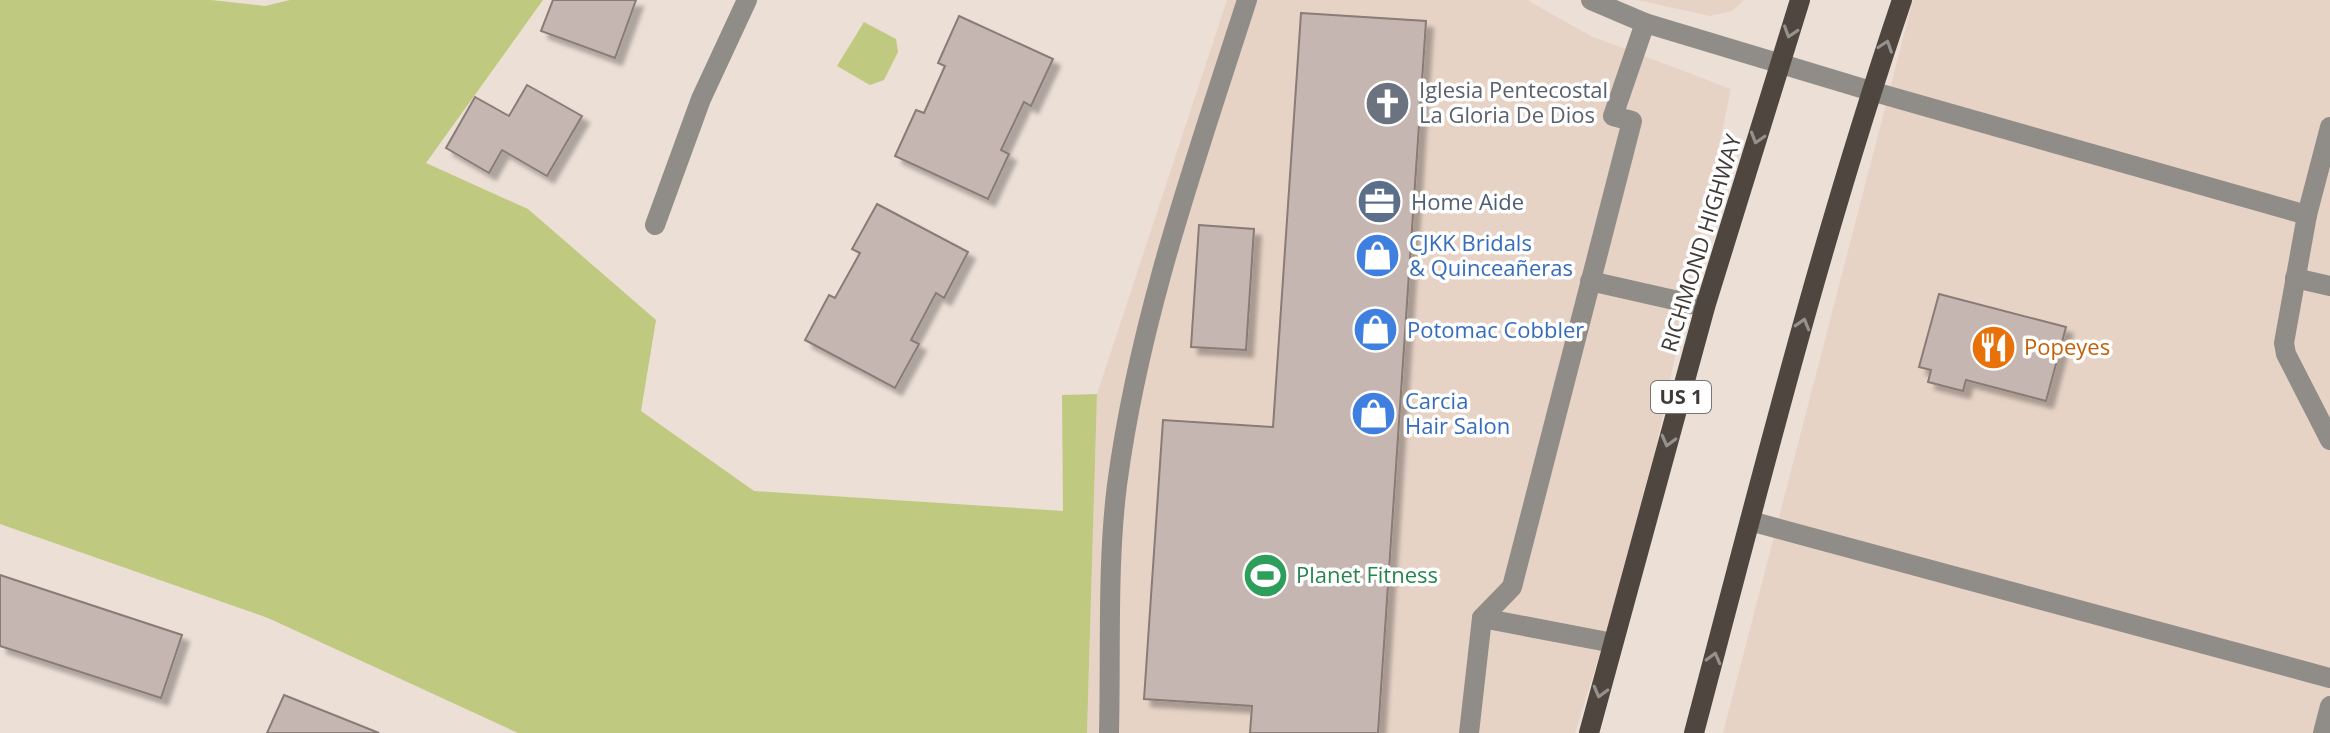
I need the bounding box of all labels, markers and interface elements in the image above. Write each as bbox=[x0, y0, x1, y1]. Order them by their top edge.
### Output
one-way arrow bbox=[1783, 24, 1799, 38]
one-way arrow bbox=[1877, 39, 1893, 53]
place label: Iglesia Pentecostal La Gloria De Dios bbox=[1419, 74, 1608, 129]
church icon: Iglesia Pentecostal La Gloria De Dios bbox=[1364, 79, 1412, 127]
street label: RICHMOND HIGHWAY bbox=[1653, 130, 1748, 355]
one-way arrow bbox=[1750, 131, 1766, 145]
office icon: Home Aide bbox=[1356, 178, 1404, 226]
place label: Home Aide bbox=[1411, 186, 1524, 216]
place label: CJKK Bridals & Quinceañeras bbox=[1409, 227, 1573, 282]
shop icon: CJKK Bridals & Quinceañeras bbox=[1354, 232, 1402, 280]
shop icon: Potomac Cobbler bbox=[1352, 306, 1400, 354]
place label: Potomac Cobbler bbox=[1407, 314, 1584, 344]
one-way arrow bbox=[1794, 318, 1810, 332]
restaurant icon: Popeyes bbox=[1969, 323, 2017, 371]
place label: Popeyes bbox=[2024, 331, 2110, 361]
road number: US 1 bbox=[1651, 381, 1711, 413]
place label: Carcia Hair Salon bbox=[1405, 385, 1510, 440]
shop icon: Carcia Hair Salon bbox=[1350, 390, 1398, 438]
one-way arrow bbox=[1661, 434, 1678, 448]
sports icon: Planet Fitness bbox=[1241, 551, 1289, 599]
place label: Planet Fitness bbox=[1296, 559, 1438, 589]
one-way arrow bbox=[1704, 651, 1721, 665]
one-way arrow bbox=[1592, 685, 1609, 699]

